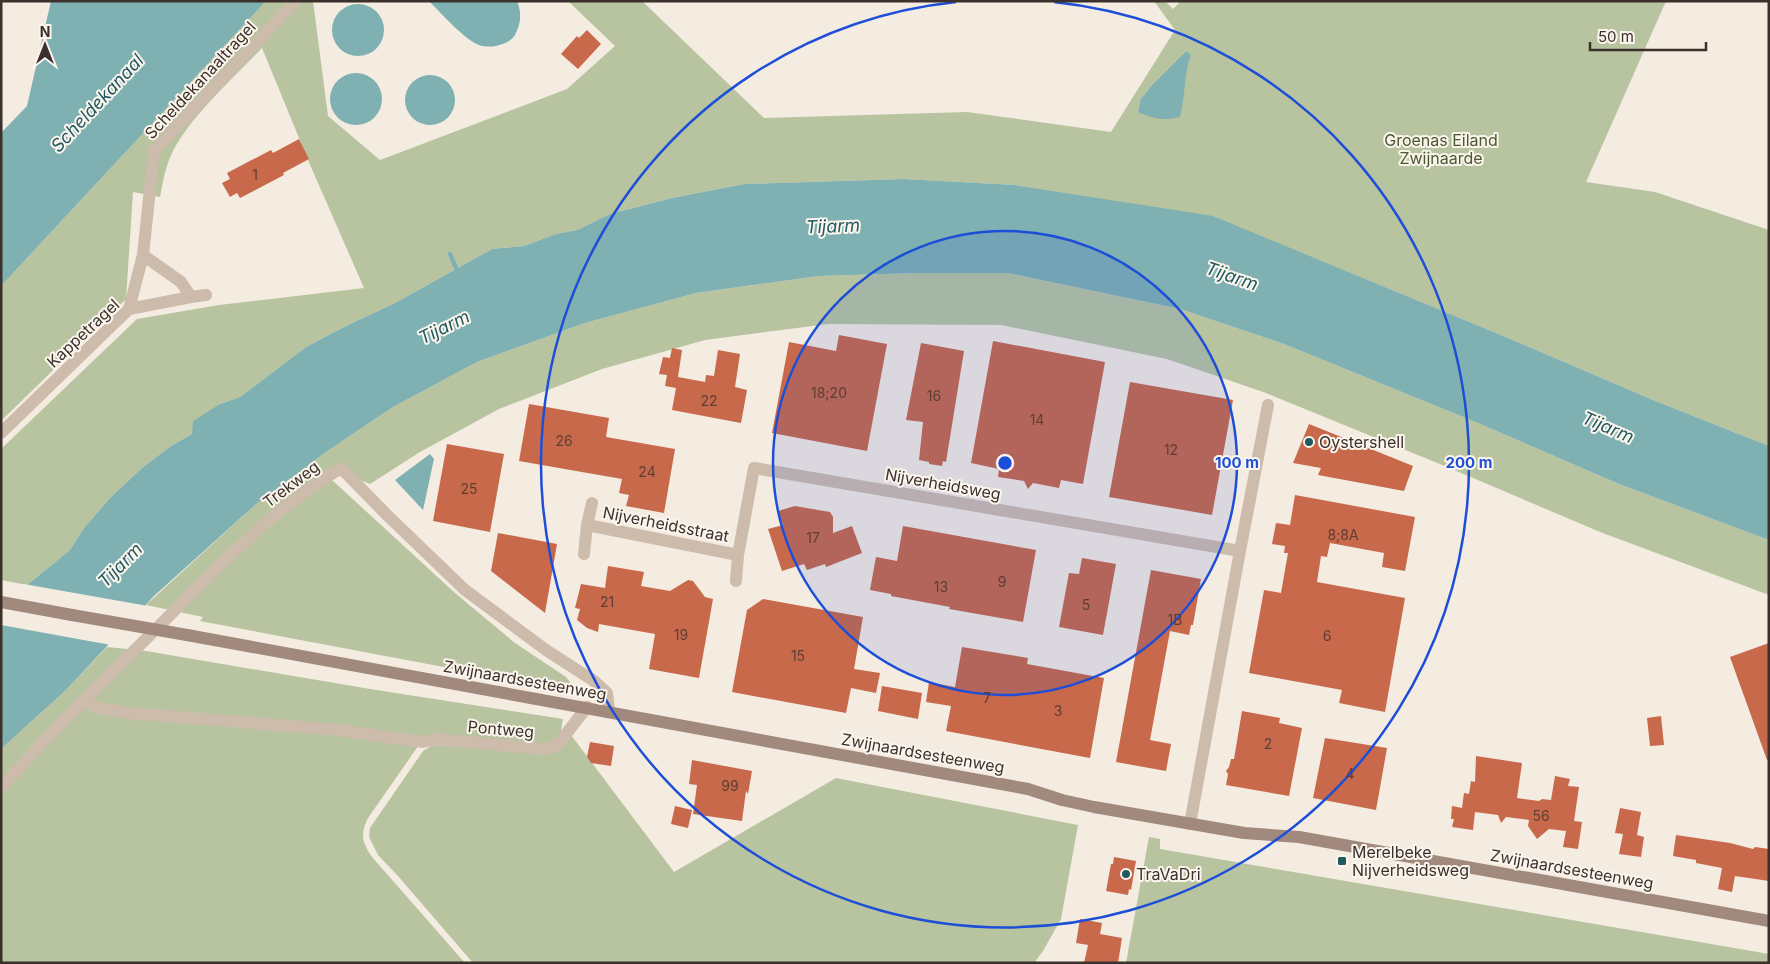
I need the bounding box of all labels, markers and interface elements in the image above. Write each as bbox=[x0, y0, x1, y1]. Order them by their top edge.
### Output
street label: Scheldekanaaltragel bbox=[140, 17, 260, 143]
north arrow bbox=[20, 20, 70, 70]
scale bar bbox=[1590, 20, 1706, 52]
text: N bbox=[40, 23, 50, 40]
text: 50 m bbox=[1598, 27, 1634, 46]
water label: Scheldekanaal bbox=[46, 49, 148, 156]
park label: Groenas Eiland Zwijnaarde bbox=[1384, 130, 1498, 168]
house number: 1 bbox=[252, 166, 258, 183]
water label: Tijarm bbox=[806, 215, 861, 237]
water label: Tijarm bbox=[1203, 257, 1261, 295]
street label: Kappetragel bbox=[43, 294, 123, 372]
water label: Tijarm bbox=[415, 306, 473, 348]
house number: 18;20 bbox=[811, 384, 847, 401]
house number: 16 bbox=[927, 387, 941, 404]
house number: 22 bbox=[700, 392, 718, 409]
water label: Tijarm bbox=[1579, 407, 1637, 447]
house number: 14 bbox=[1030, 411, 1044, 428]
house number: 26 bbox=[555, 432, 573, 449]
place label: Oystershell bbox=[1319, 432, 1404, 452]
marker: Oystershell bbox=[1303, 436, 1315, 448]
house number: 12 bbox=[1164, 441, 1178, 458]
text: 100 m bbox=[1215, 453, 1259, 472]
text: 200 m bbox=[1446, 453, 1492, 472]
centre of rings bbox=[996, 454, 1014, 472]
street label: Trekweg bbox=[259, 456, 323, 512]
house number: 24 bbox=[638, 463, 656, 480]
street label: Nijverheidsweg bbox=[884, 464, 1002, 504]
house number: 25 bbox=[460, 480, 478, 497]
street label: Nijverheidsstraat bbox=[601, 502, 731, 546]
house number: 8;8A bbox=[1327, 526, 1359, 543]
house number: 17 bbox=[806, 529, 820, 546]
water label: Tijarm bbox=[93, 538, 147, 592]
house number: 9 bbox=[998, 573, 1006, 590]
house number: 13 bbox=[934, 578, 948, 595]
house number: 21 bbox=[600, 593, 614, 610]
house number: 5 bbox=[1082, 596, 1090, 613]
house number: 1B bbox=[1168, 611, 1182, 628]
house number: 19 bbox=[674, 626, 688, 643]
house number: 6 bbox=[1323, 627, 1331, 644]
house number: 15 bbox=[791, 647, 805, 664]
street label: Zwijnaardsesteenweg bbox=[442, 656, 608, 704]
house number: 7 bbox=[983, 689, 991, 706]
house number: 3 bbox=[1054, 702, 1062, 719]
street label: Pontweg bbox=[467, 716, 535, 742]
street label: Zwijnaardsesteenweg bbox=[840, 729, 1006, 777]
house number: 2 bbox=[1264, 735, 1272, 752]
house number: 4 bbox=[1345, 765, 1355, 782]
house number: 99 bbox=[721, 777, 739, 794]
house number: 56 bbox=[1532, 807, 1550, 824]
place label: Merelbeke Nijverheidsweg bbox=[1352, 842, 1469, 880]
street label: Zwijnaardsesteenweg bbox=[1489, 845, 1655, 893]
marker: Merelbeke Nijverheidsweg bbox=[1336, 855, 1348, 867]
place label: TraVaDri bbox=[1136, 864, 1201, 884]
marker: TraVaDri bbox=[1120, 868, 1132, 880]

